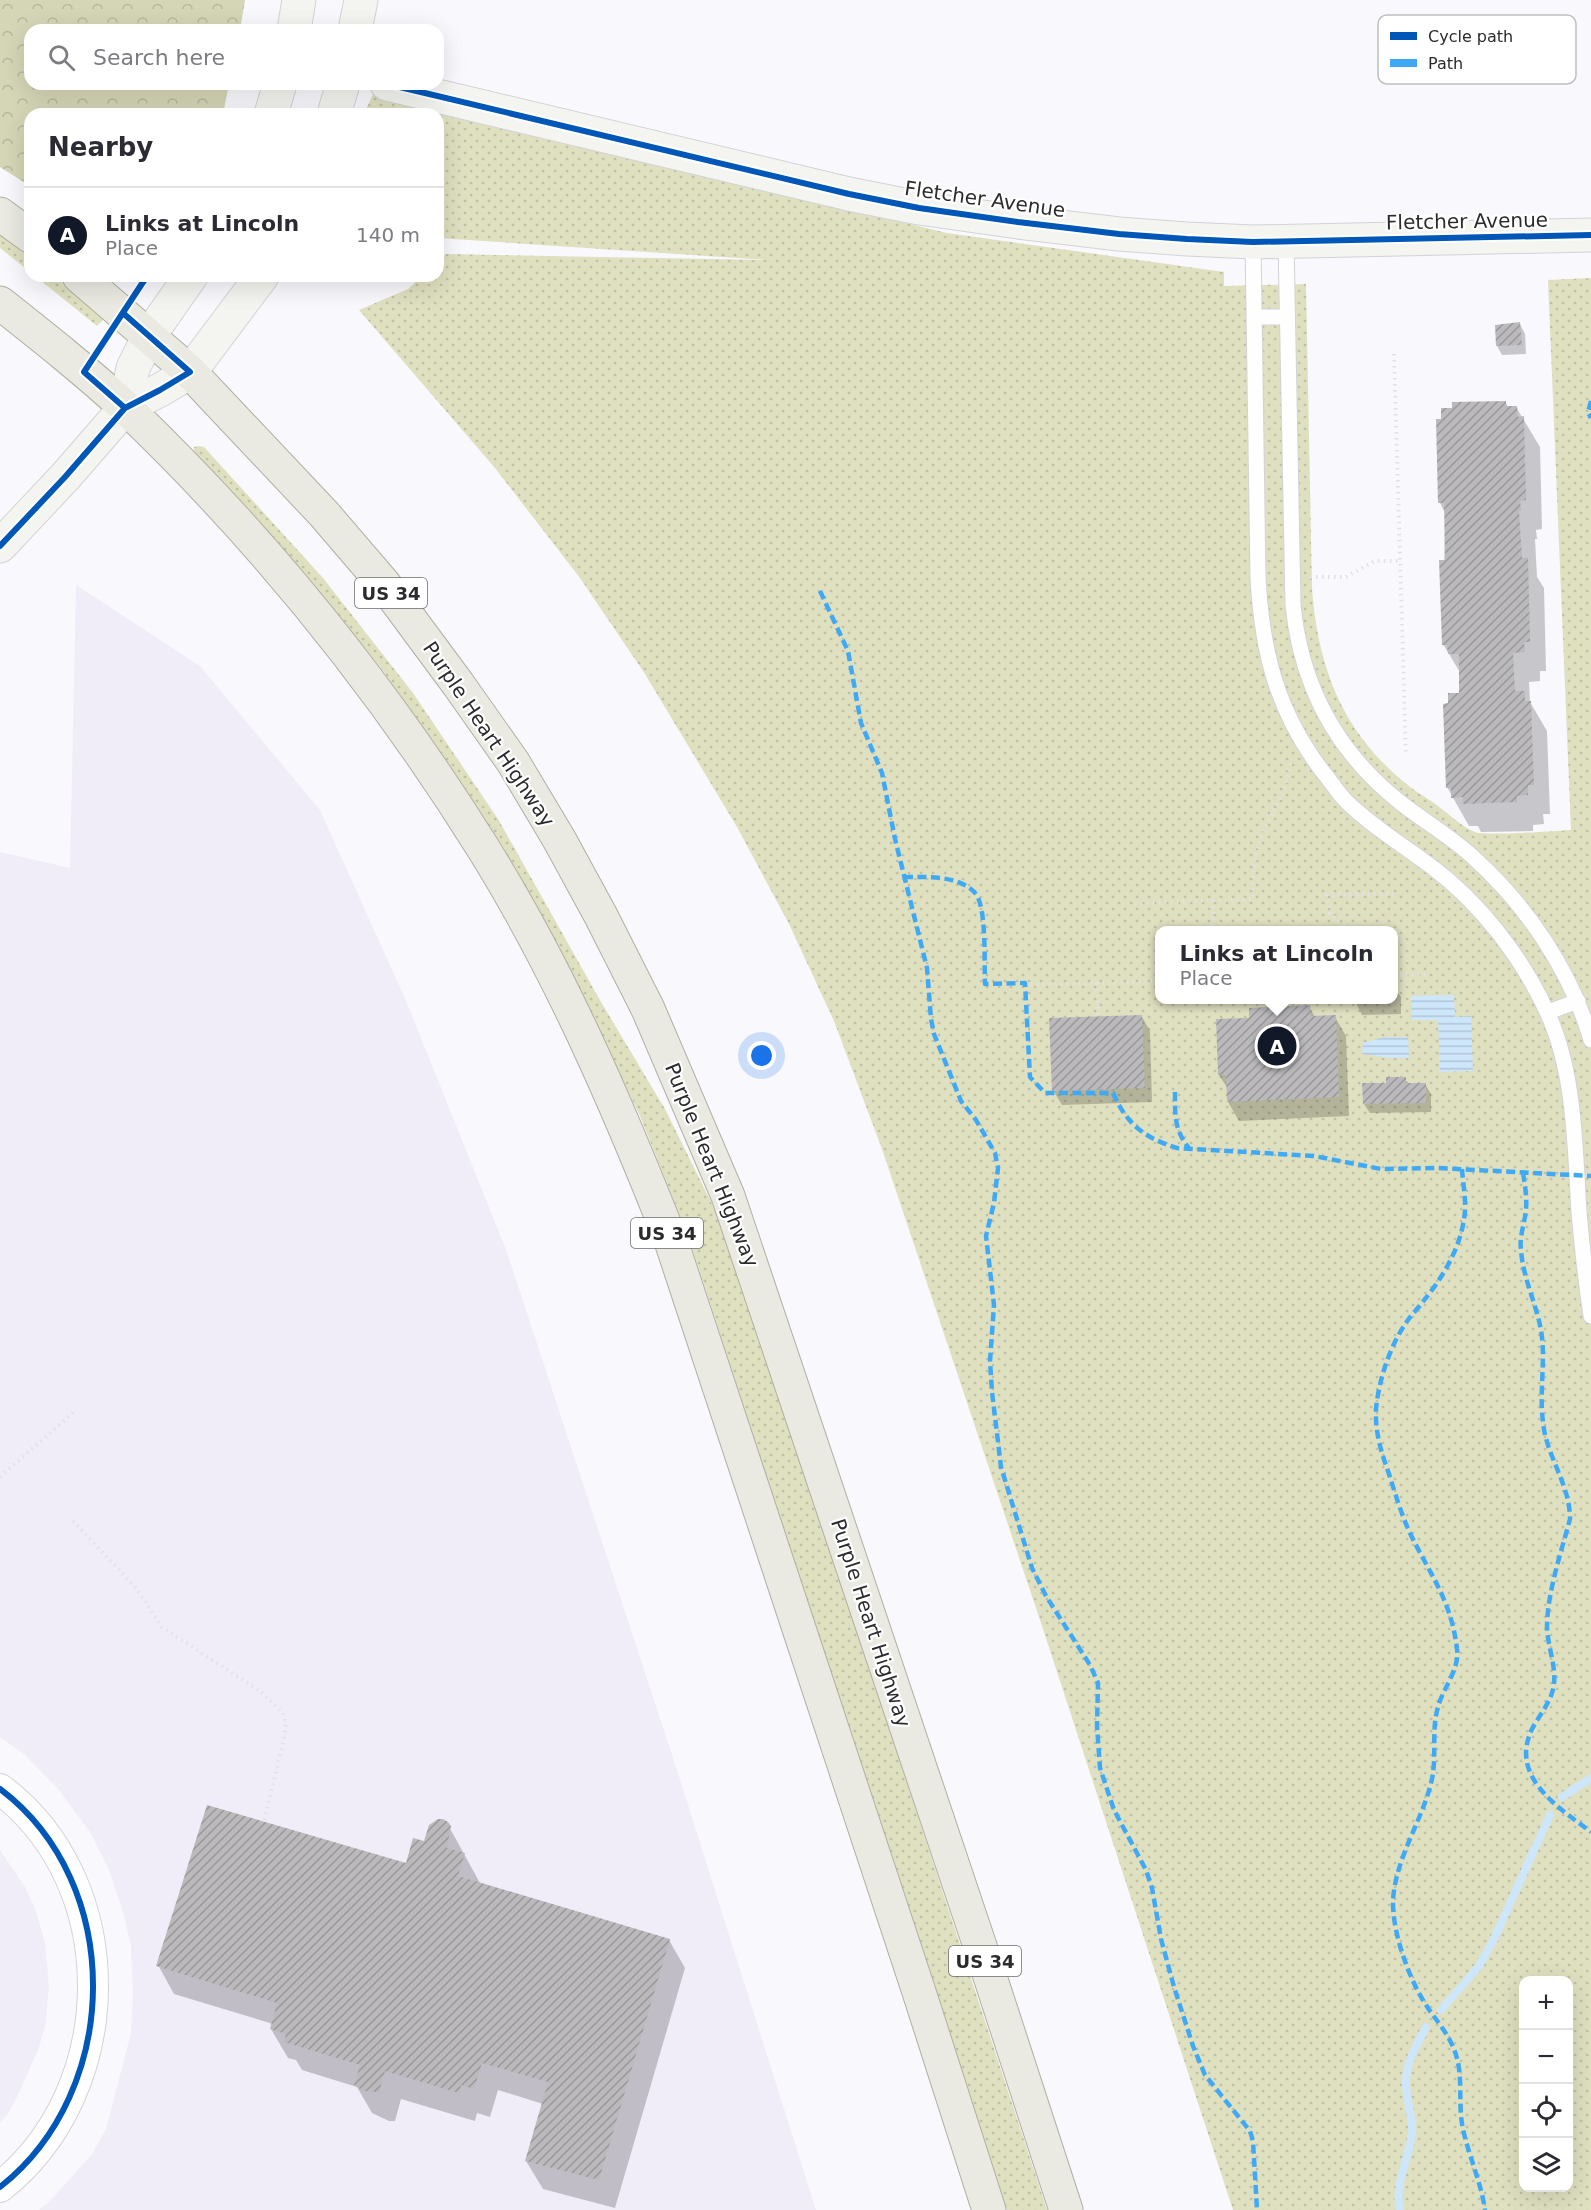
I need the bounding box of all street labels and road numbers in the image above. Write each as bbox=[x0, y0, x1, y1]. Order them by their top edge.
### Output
street label: Fletcher Avenue bbox=[903, 176, 1067, 222]
street label: Fletcher Avenue bbox=[1386, 208, 1548, 234]
road number: US 34 bbox=[355, 578, 427, 608]
street label: Purple Heart Highway bbox=[418, 637, 560, 831]
street label: Purple Heart Highway bbox=[660, 1059, 764, 1271]
road number: US 34 bbox=[631, 1218, 703, 1248]
street label: Purple Heart Highway bbox=[826, 1516, 916, 1731]
road number: US 34 bbox=[949, 1946, 1021, 1976]

